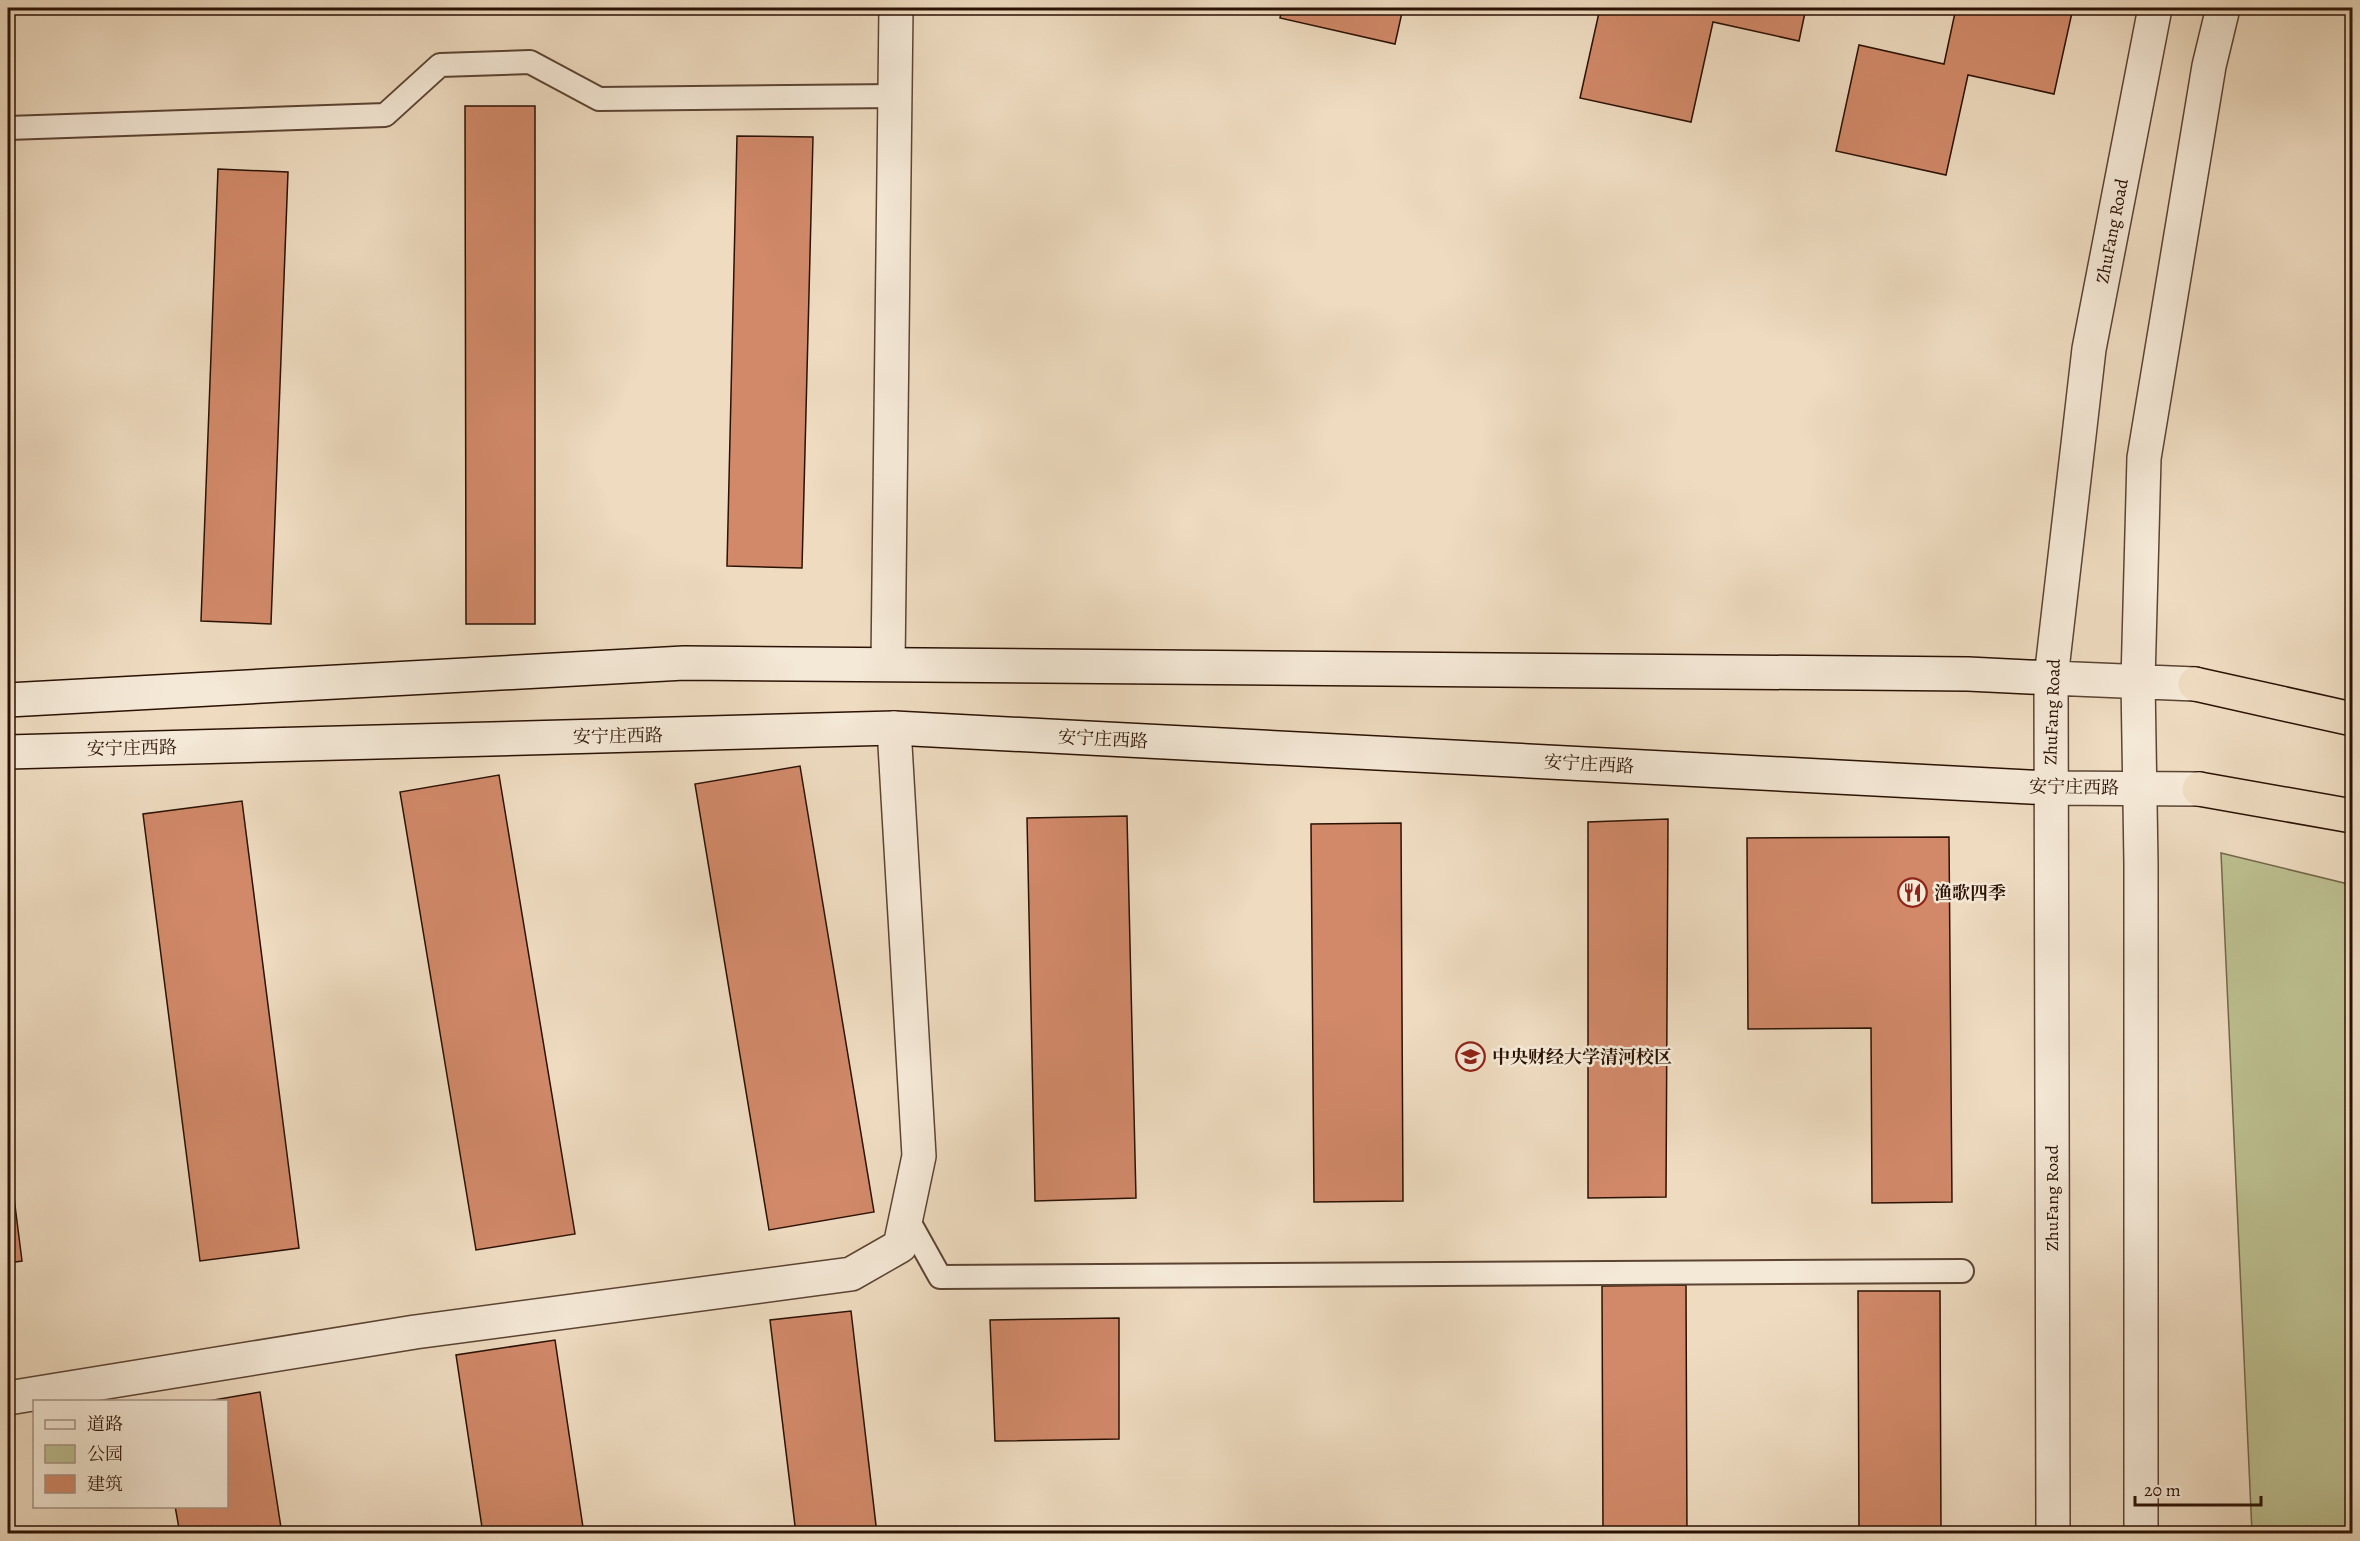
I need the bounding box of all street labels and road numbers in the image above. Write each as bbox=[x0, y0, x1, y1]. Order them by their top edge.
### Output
street label: ZhuFang Road bbox=[2090, 176, 2134, 285]
street label: ZhuFang Road bbox=[2038, 658, 2066, 766]
street label: 安宁庄西路 bbox=[573, 723, 663, 749]
street label: 安宁庄西路 bbox=[1057, 725, 1149, 753]
street label: 安宁庄西路 bbox=[87, 735, 177, 761]
street label: 安宁庄西路 bbox=[1543, 750, 1635, 778]
street label: 安宁庄西路 bbox=[2029, 774, 2119, 800]
street label: ZhuFang Road bbox=[2040, 1145, 2064, 1251]

